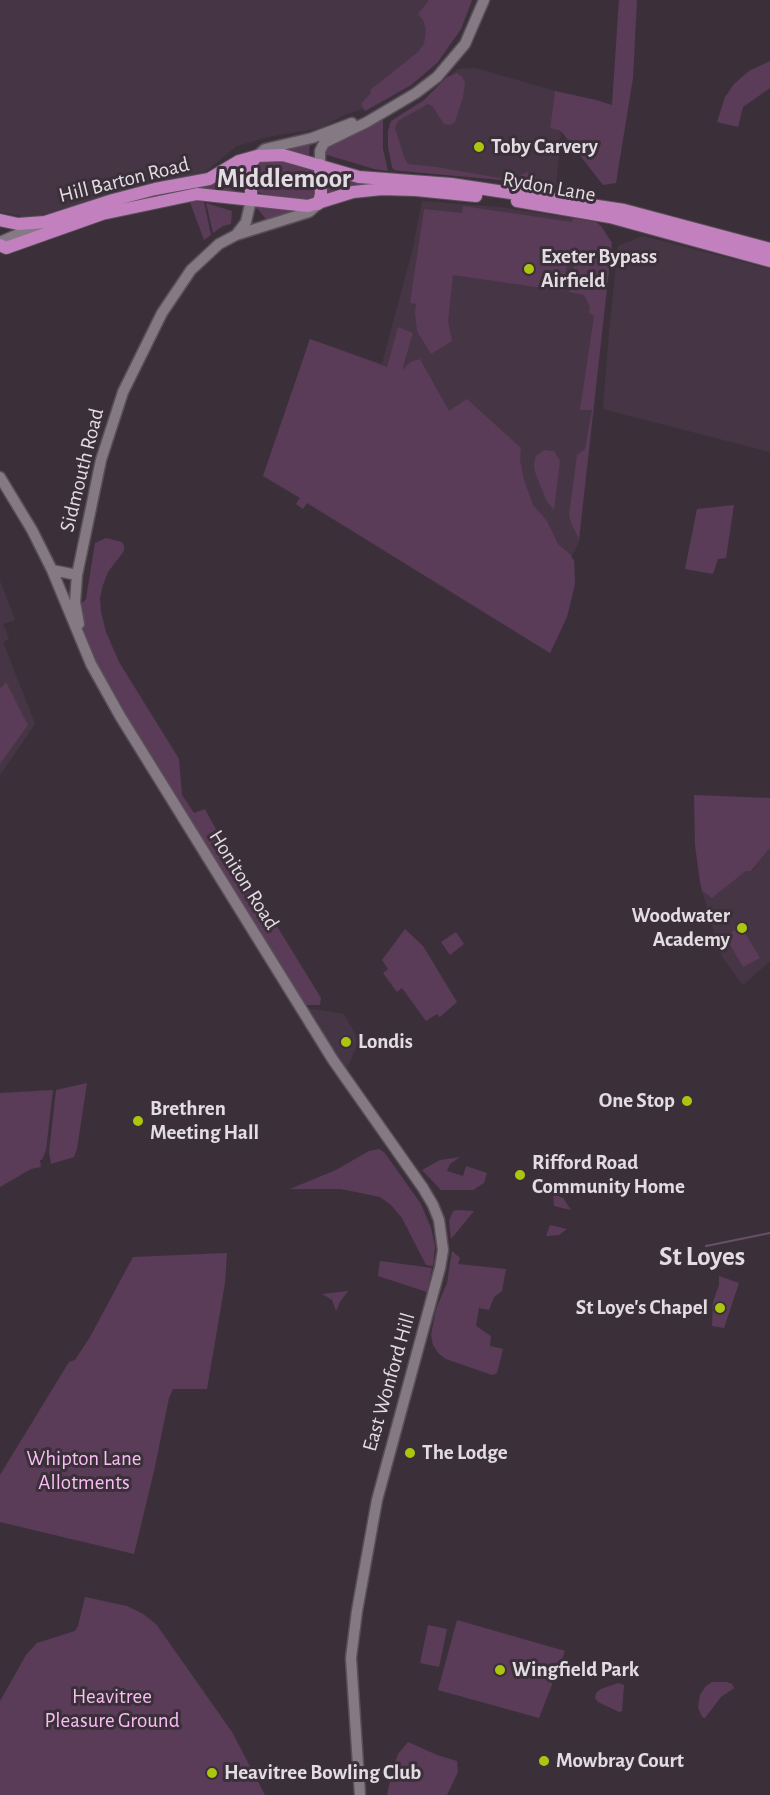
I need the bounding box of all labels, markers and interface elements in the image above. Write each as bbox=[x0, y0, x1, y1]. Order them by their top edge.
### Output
place label: Toby Carvery bbox=[491, 134, 598, 160]
marker: Toby Carvery bbox=[472, 140, 486, 154]
street label: Hill Barton Road bbox=[56, 152, 192, 208]
district label: Middlemoor bbox=[217, 163, 351, 195]
street label: Rydon Lane bbox=[501, 166, 597, 208]
place label: Exeter Bypass Airfield bbox=[541, 244, 657, 294]
marker: Exeter Bypass Airfield bbox=[522, 262, 536, 276]
street label: Sidmouth Road bbox=[54, 406, 110, 534]
street label: Honiton Road bbox=[203, 826, 285, 934]
place label: Woodwater Academy bbox=[632, 903, 730, 953]
marker: Woodwater Academy bbox=[735, 921, 749, 935]
place label: Londis bbox=[358, 1029, 413, 1055]
marker: Londis bbox=[339, 1035, 353, 1049]
place label: One Stop bbox=[599, 1088, 675, 1114]
marker: One Stop bbox=[680, 1094, 694, 1108]
place label: Brethren Meeting Hall bbox=[150, 1096, 259, 1146]
marker: Brethren Meeting Hall bbox=[131, 1114, 145, 1128]
place label: Rifford Road Community Home bbox=[532, 1150, 685, 1200]
marker: Rifford Road Community Home bbox=[513, 1168, 527, 1182]
district label: St Loyes bbox=[659, 1241, 745, 1273]
place label: St Loye's Chapel bbox=[576, 1295, 708, 1321]
marker: St Loye's Chapel bbox=[713, 1301, 727, 1315]
street label: East Wonford Hill bbox=[357, 1310, 421, 1454]
place label: The Lodge bbox=[422, 1440, 508, 1466]
park label: Whipton Lane Allotments bbox=[27, 1446, 141, 1496]
marker: The Lodge bbox=[403, 1446, 417, 1460]
place label: Wingfield Park bbox=[512, 1657, 639, 1683]
marker: Wingfield Park bbox=[493, 1663, 507, 1677]
park label: Heavitree Pleasure Ground bbox=[44, 1684, 180, 1734]
place label: Mowbray Court bbox=[556, 1748, 684, 1774]
marker: Mowbray Court bbox=[537, 1754, 551, 1768]
place label: Heavitree Bowling Club bbox=[224, 1760, 421, 1786]
marker: Heavitree Bowling Club bbox=[205, 1766, 219, 1780]

